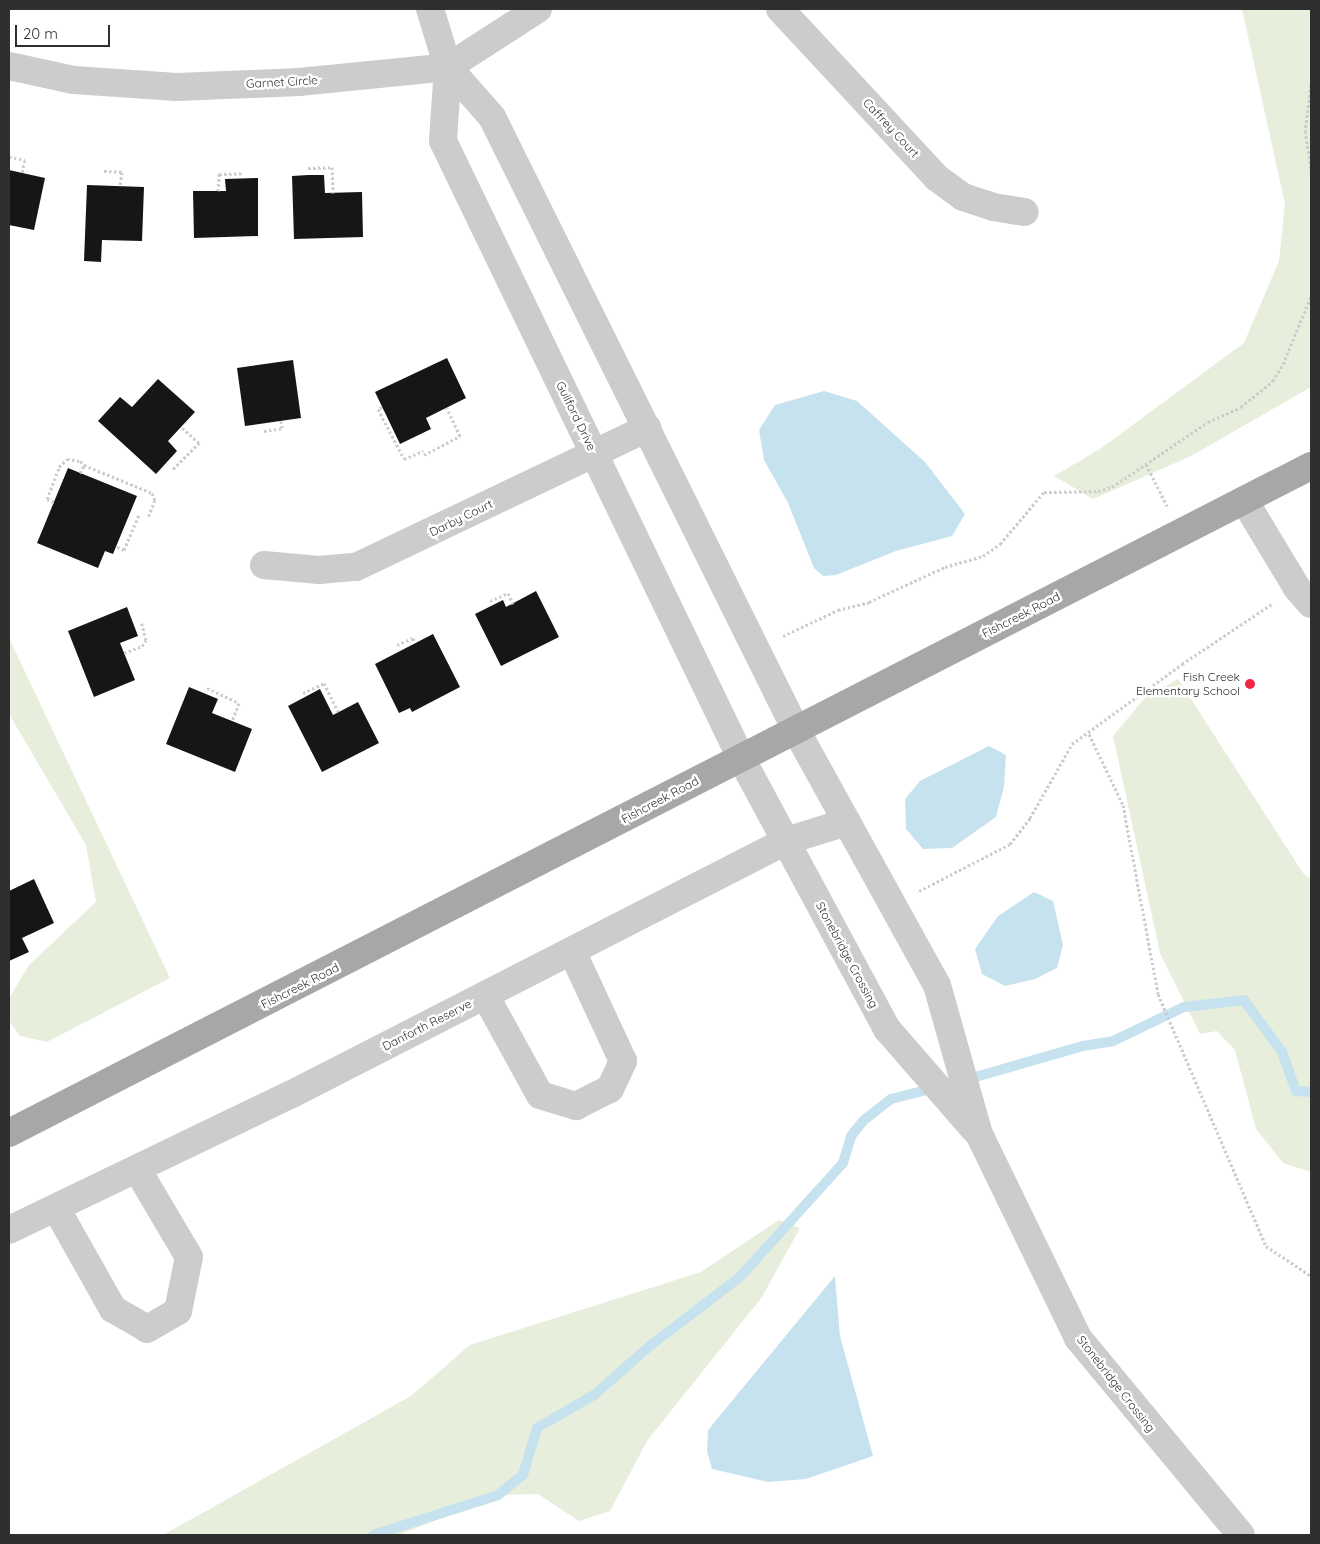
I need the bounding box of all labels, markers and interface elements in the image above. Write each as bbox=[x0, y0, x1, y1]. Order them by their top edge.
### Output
scale bar bbox=[18, 15, 112, 47]
text: 20 m bbox=[23, 24, 58, 43]
street label: Garnet Circle bbox=[246, 73, 318, 91]
street label: Caffrey Court bbox=[860, 95, 922, 161]
street label: Guilford Drive bbox=[553, 379, 599, 453]
street label: Darby Court bbox=[427, 497, 495, 539]
street label: Fishcreek Road bbox=[980, 589, 1062, 641]
place label: Fish Creek Elementary School bbox=[1136, 670, 1240, 698]
marker: Fish Creek Elementary School bbox=[1244, 678, 1256, 690]
street label: Fishcreek Road bbox=[619, 774, 701, 826]
street label: Stonebridge Crossing bbox=[813, 899, 881, 1011]
street label: Fishcreek Road bbox=[259, 960, 341, 1012]
street label: Danforth Reserve bbox=[380, 996, 474, 1054]
street label: Stonebridge Crossing bbox=[1074, 1333, 1158, 1435]

